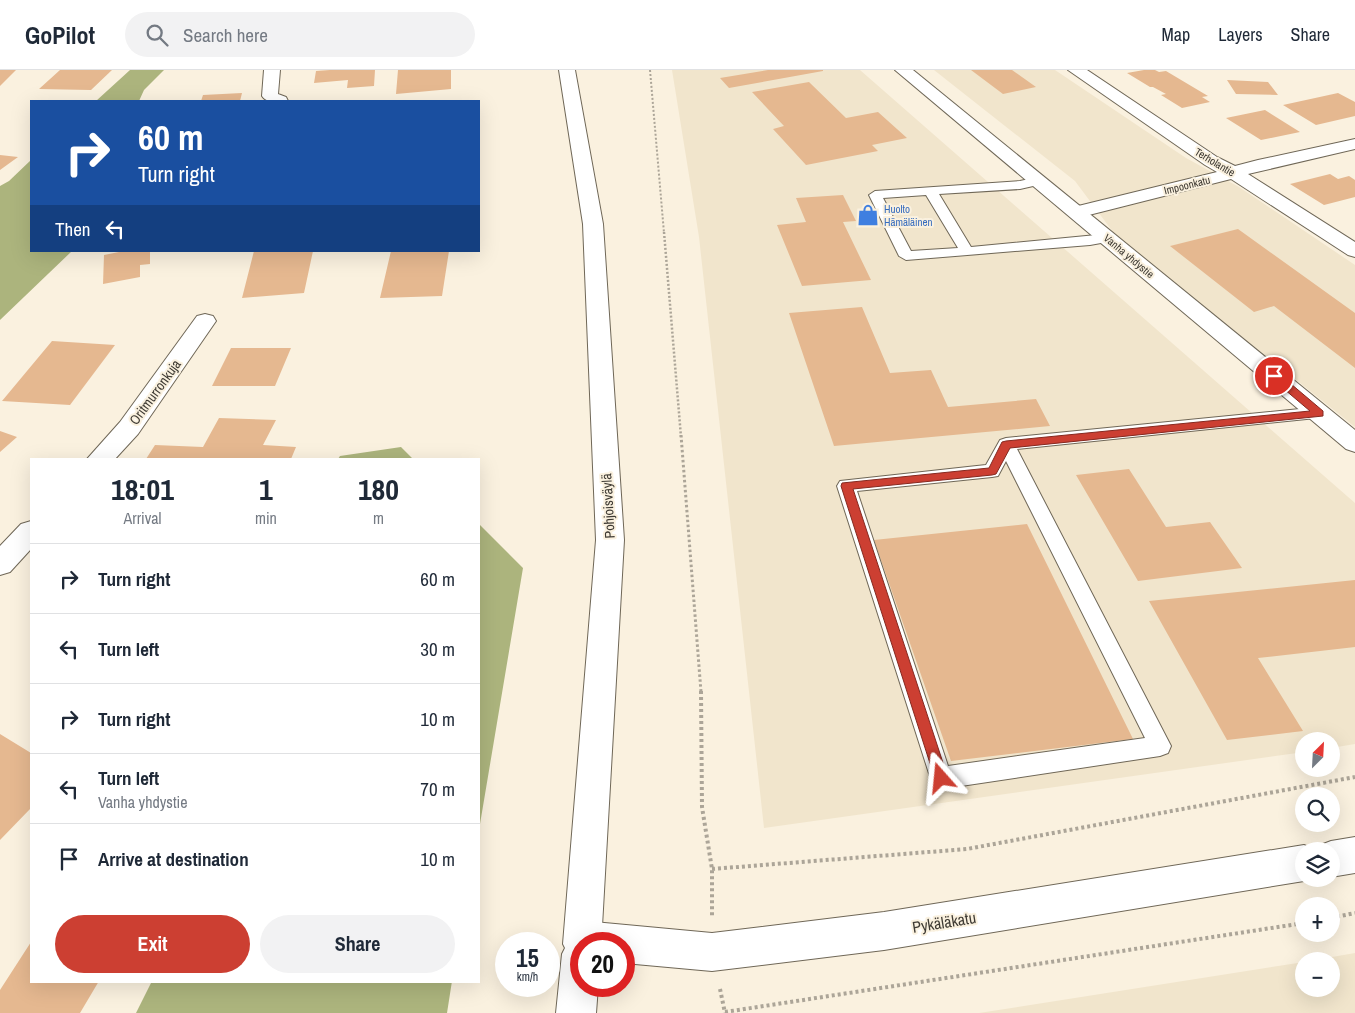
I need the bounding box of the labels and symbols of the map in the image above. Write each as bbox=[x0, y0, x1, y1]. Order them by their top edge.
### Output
street label: Terholantie bbox=[1192, 145, 1238, 179]
street label: Impoonkatu bbox=[1162, 173, 1212, 197]
shop icon: Huolto Hämäläinen bbox=[855, 202, 881, 228]
place label: Huolto Hämäläinen bbox=[884, 202, 933, 229]
street label: Vanha yhdystie bbox=[1101, 231, 1157, 281]
street label: Oritmurronkuja bbox=[125, 355, 185, 428]
pin bbox=[1253, 355, 1295, 397]
street label: Pohjoisväylä bbox=[597, 472, 619, 539]
north arrow bbox=[1295, 732, 1340, 778]
position arrow bbox=[914, 751, 966, 803]
street label: Pykäläkatu bbox=[911, 906, 977, 938]
speed limit sign: 20 bbox=[570, 932, 635, 997]

